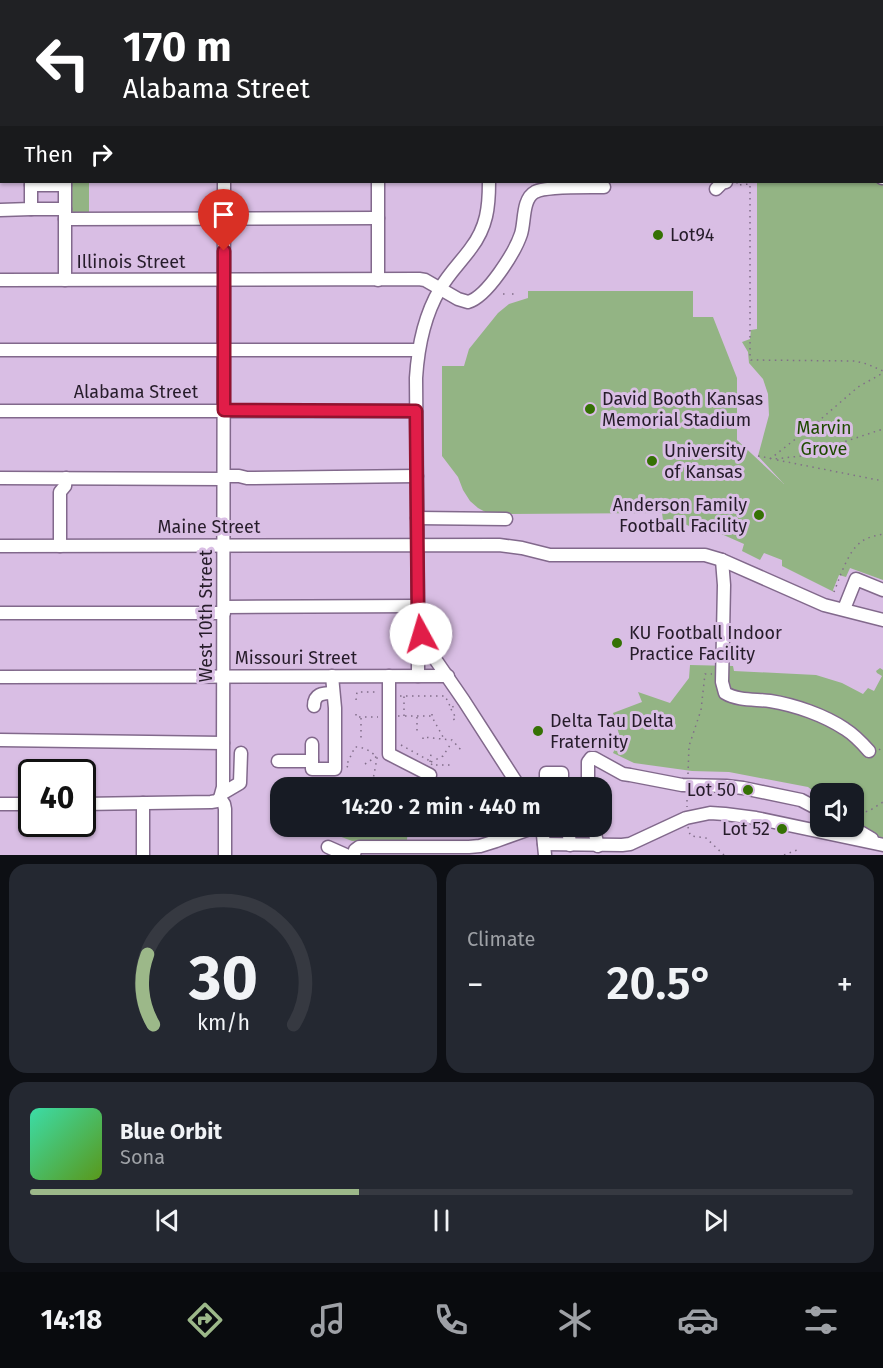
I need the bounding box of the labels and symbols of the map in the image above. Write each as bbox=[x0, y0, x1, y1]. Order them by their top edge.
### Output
pin bbox=[198, 189, 249, 251]
place label: Lot94 bbox=[670, 224, 715, 246]
marker: Lot94 bbox=[651, 228, 665, 242]
street label: Illinois Street bbox=[76, 251, 186, 273]
street label: Alabama Street bbox=[74, 381, 199, 403]
place label: David Booth Kansas Memorial Stadium bbox=[602, 388, 763, 431]
marker: David Booth Kansas Memorial Stadium bbox=[583, 402, 597, 416]
park label: Marvin Grove bbox=[796, 417, 852, 460]
place label: University of Kansas bbox=[664, 440, 746, 483]
marker: University of Kansas bbox=[645, 454, 659, 468]
place label: Anderson Family Football Facility bbox=[613, 494, 747, 537]
marker: Anderson Family Football Facility bbox=[752, 508, 766, 522]
street label: Maine Street bbox=[158, 516, 261, 538]
street label: West 10th Street bbox=[195, 549, 217, 682]
position arrow bbox=[389, 602, 453, 666]
place label: KU Football Indoor Practice Facility bbox=[629, 622, 782, 665]
marker: KU Football Indoor Practice Facility bbox=[610, 636, 624, 650]
street label: Missouri Street bbox=[235, 647, 358, 669]
place label: Delta Tau Delta Fraternity bbox=[550, 710, 674, 753]
marker: Delta Tau Delta Fraternity bbox=[531, 724, 545, 738]
speed limit sign: 40 bbox=[18, 759, 96, 837]
place label: Lot 50 bbox=[687, 779, 736, 801]
marker: Lot 50 bbox=[741, 783, 755, 797]
place label: Lot 52 bbox=[722, 818, 770, 840]
marker: Lot 52 bbox=[775, 822, 789, 836]

